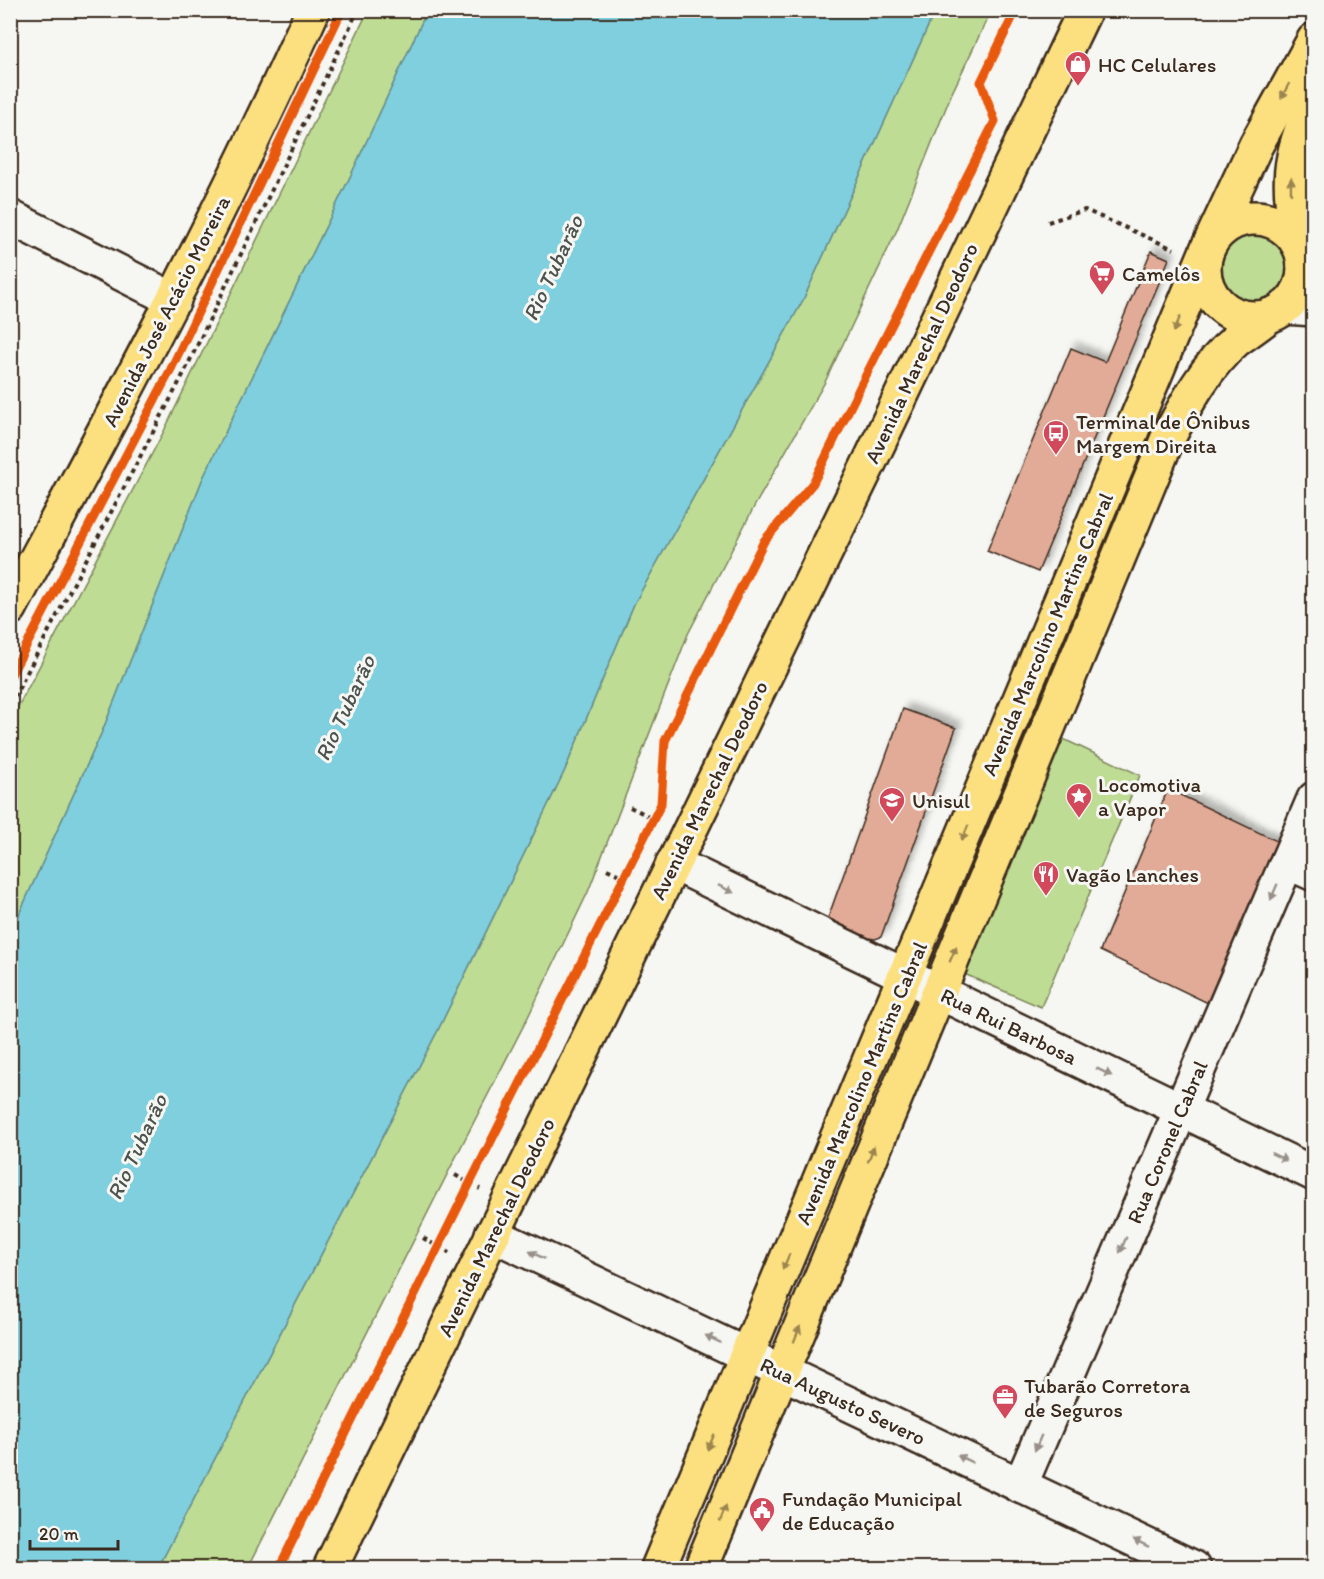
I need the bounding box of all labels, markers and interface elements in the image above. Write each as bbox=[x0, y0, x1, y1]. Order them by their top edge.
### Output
shop icon: HC Celulares bbox=[1063, 49, 1093, 87]
place label: HC Celulares bbox=[1098, 52, 1216, 77]
one-way arrow bbox=[1280, 83, 1290, 100]
one-way arrow bbox=[1286, 177, 1295, 196]
street label: Avenida José Acácio Moreira bbox=[97, 191, 235, 430]
water label: Rio Tubarão bbox=[517, 210, 590, 325]
street label: Avenida Marechal Deodoro bbox=[859, 239, 983, 467]
supermarket icon: Camelôs bbox=[1087, 258, 1117, 296]
place label: Camelôs bbox=[1122, 261, 1200, 286]
one-way arrow bbox=[1172, 315, 1182, 333]
place label: Terminal de Ônibus Margem Direita bbox=[1076, 409, 1250, 458]
bus stop icon: Terminal de Ônibus Margem Direita bbox=[1041, 418, 1071, 456]
street label: Avenida Marcolino Martins Cabral bbox=[976, 489, 1118, 779]
water label: Rio Tubarão bbox=[309, 650, 382, 765]
street label: Avenida Marechal Deodoro bbox=[645, 677, 773, 903]
place label: Locomotiva a Vapor bbox=[1098, 772, 1201, 821]
place icon: Locomotiva a Vapor bbox=[1064, 781, 1094, 819]
school or university icon: Unisul bbox=[877, 785, 907, 823]
place label: Unisul bbox=[912, 788, 970, 813]
one-way arrow bbox=[960, 824, 969, 842]
restaurant icon: Vagão Lanches bbox=[1031, 859, 1061, 897]
place label: Vagão Lanches bbox=[1066, 862, 1199, 887]
one-way arrow bbox=[1269, 883, 1279, 901]
one-way arrow bbox=[717, 884, 734, 893]
street label: Avenida Marcolino Martins Cabral bbox=[790, 938, 932, 1228]
one-way arrow bbox=[949, 945, 958, 963]
street label: Rua Rui Barbosa bbox=[937, 982, 1081, 1070]
street label: Rua Coronel Cabral bbox=[1121, 1057, 1213, 1227]
one-way arrow bbox=[1095, 1067, 1112, 1076]
water label: Rio Tubarão bbox=[101, 1089, 174, 1204]
street label: Avenida Marechal Deodoro bbox=[432, 1114, 560, 1340]
one-way arrow bbox=[866, 1144, 876, 1162]
one-way arrow bbox=[1271, 1152, 1288, 1162]
one-way arrow bbox=[1118, 1236, 1128, 1254]
one-way arrow bbox=[529, 1251, 546, 1260]
one-way arrow bbox=[781, 1253, 790, 1271]
one-way arrow bbox=[793, 1325, 802, 1343]
one-way arrow bbox=[705, 1335, 722, 1344]
street label: Rua Augusto Severo bbox=[756, 1352, 930, 1450]
place label: Tubarão Corretora de Seguros bbox=[1024, 1373, 1190, 1422]
office icon: Tubarão Corretora de Seguros bbox=[990, 1382, 1020, 1420]
one-way arrow bbox=[706, 1433, 715, 1451]
one-way arrow bbox=[1034, 1435, 1043, 1452]
one-way arrow bbox=[956, 1455, 974, 1465]
place label: Fundação Municipal de Educação bbox=[782, 1486, 962, 1535]
public building icon: Fundação Municipal de Educação bbox=[747, 1495, 777, 1533]
one-way arrow bbox=[718, 1505, 728, 1523]
scale bar bbox=[30, 1513, 118, 1551]
text: 20 m bbox=[39, 1523, 79, 1545]
one-way arrow bbox=[1132, 1539, 1150, 1549]

